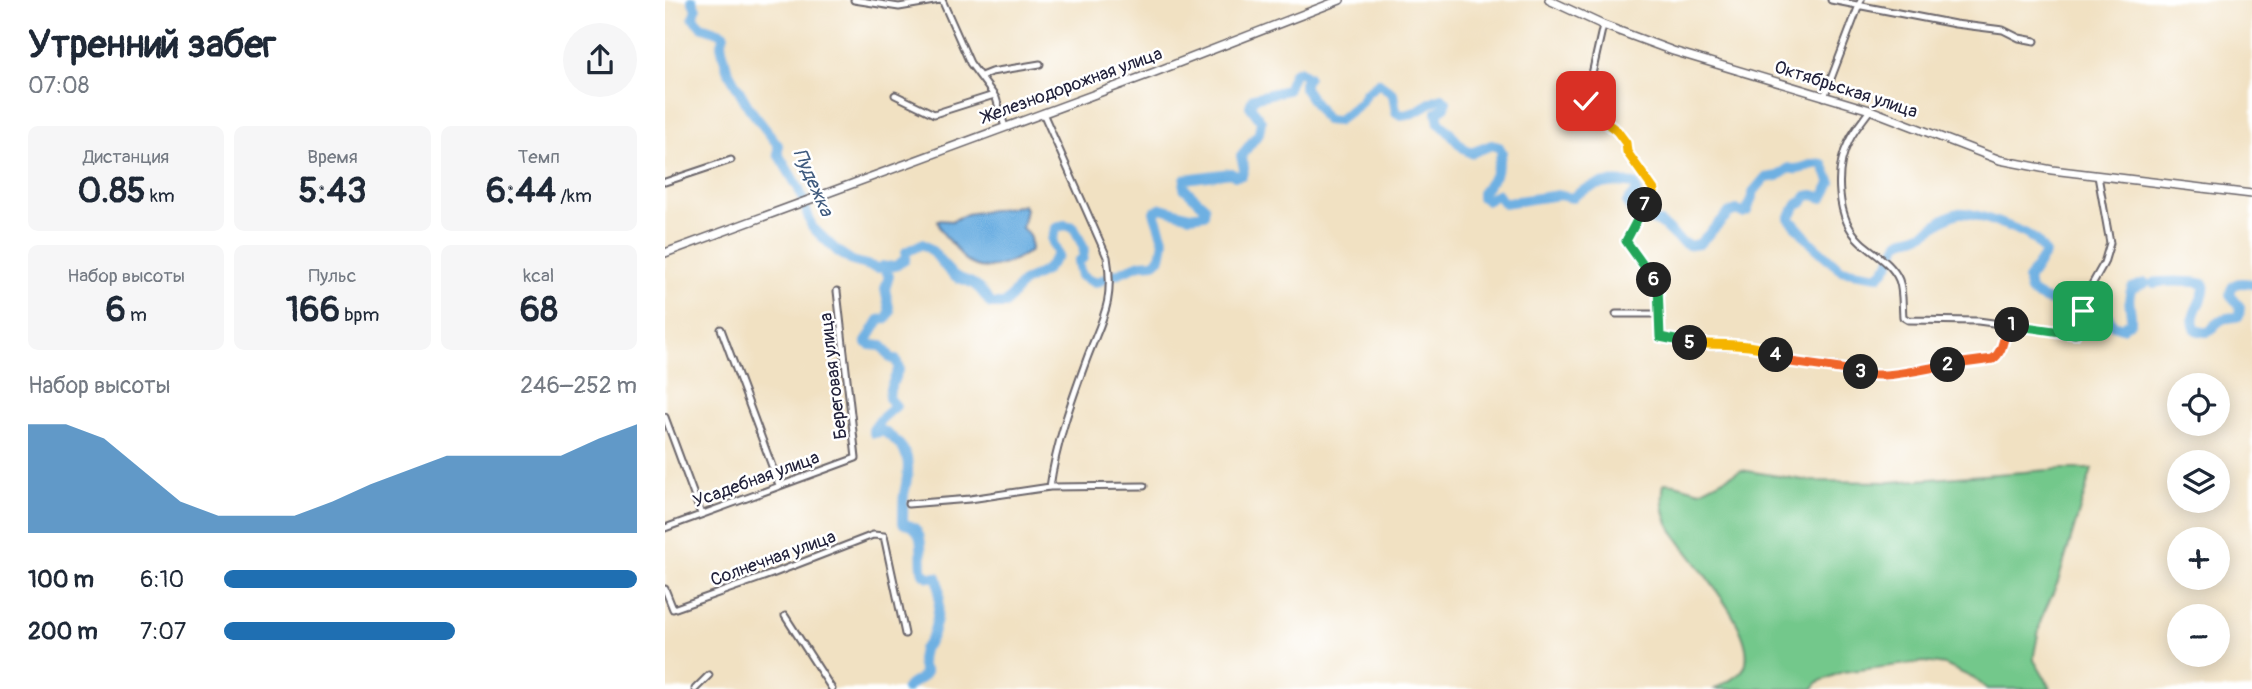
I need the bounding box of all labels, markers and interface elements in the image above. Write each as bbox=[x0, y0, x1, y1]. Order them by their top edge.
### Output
text: Утренний забег bbox=[28, 21, 276, 69]
button: share bbox=[563, 23, 637, 97]
street label: Железнодорожная улица bbox=[976, 42, 1165, 130]
street label: Октябрьская улица bbox=[1771, 55, 1920, 123]
text: 07:08 bbox=[28, 71, 89, 100]
pin bbox=[1556, 71, 1616, 131]
icon: check bbox=[1567, 82, 1605, 120]
text: Дистанция bbox=[83, 145, 169, 169]
text: Время bbox=[307, 145, 358, 169]
text: Темп bbox=[518, 145, 560, 169]
water label: Пудежка bbox=[788, 145, 839, 221]
text: 0.85 bbox=[78, 169, 146, 213]
text: 5:43 bbox=[298, 169, 367, 213]
text: 6:44 bbox=[486, 169, 556, 213]
text: km bbox=[146, 184, 175, 208]
text: /km bbox=[556, 184, 592, 208]
pin: 7 bbox=[1627, 188, 1663, 222]
text: 7 bbox=[1639, 192, 1650, 216]
pin: 6 bbox=[1637, 262, 1671, 298]
text: Набор высоты bbox=[67, 264, 185, 288]
text: Пульс bbox=[309, 264, 356, 288]
text: kcal bbox=[523, 264, 554, 288]
text: 6 bbox=[1648, 267, 1659, 291]
pin bbox=[2053, 281, 2113, 341]
text: 6 bbox=[105, 288, 126, 332]
text: 166 bbox=[286, 288, 340, 332]
text: 68 bbox=[520, 288, 558, 332]
icon: arrive bbox=[2064, 292, 2102, 330]
text: m bbox=[126, 303, 147, 327]
text: bpm bbox=[340, 303, 379, 327]
pin: 1 bbox=[1995, 308, 2029, 342]
street label: Береговая улица bbox=[814, 311, 853, 440]
text: 1 bbox=[2008, 312, 2015, 336]
pin: 5 bbox=[1672, 326, 1707, 360]
text: 5 bbox=[1684, 330, 1695, 354]
pin: 4 bbox=[1759, 338, 1793, 372]
text: 4 bbox=[1770, 342, 1781, 366]
pin: 2 bbox=[1931, 348, 1965, 382]
text: 2 bbox=[1942, 352, 1953, 376]
pin: 3 bbox=[1843, 354, 1879, 390]
text: 3 bbox=[1855, 359, 1866, 383]
text: Набор высоты bbox=[28, 371, 170, 400]
text: 246–252 m bbox=[520, 371, 637, 400]
map controls bbox=[2167, 373, 2230, 667]
button: locate bbox=[2167, 373, 2230, 436]
street label: Усадебная улица bbox=[690, 446, 823, 513]
button: layers bbox=[2167, 450, 2230, 513]
street label: Солнечная улица bbox=[707, 525, 839, 592]
button: + bbox=[2167, 527, 2230, 590]
text: 100 m bbox=[28, 565, 94, 594]
text: 6:10 bbox=[140, 565, 184, 594]
button: − bbox=[2167, 604, 2230, 667]
text: 200 m bbox=[28, 617, 98, 646]
text: 7:07 bbox=[140, 617, 186, 646]

